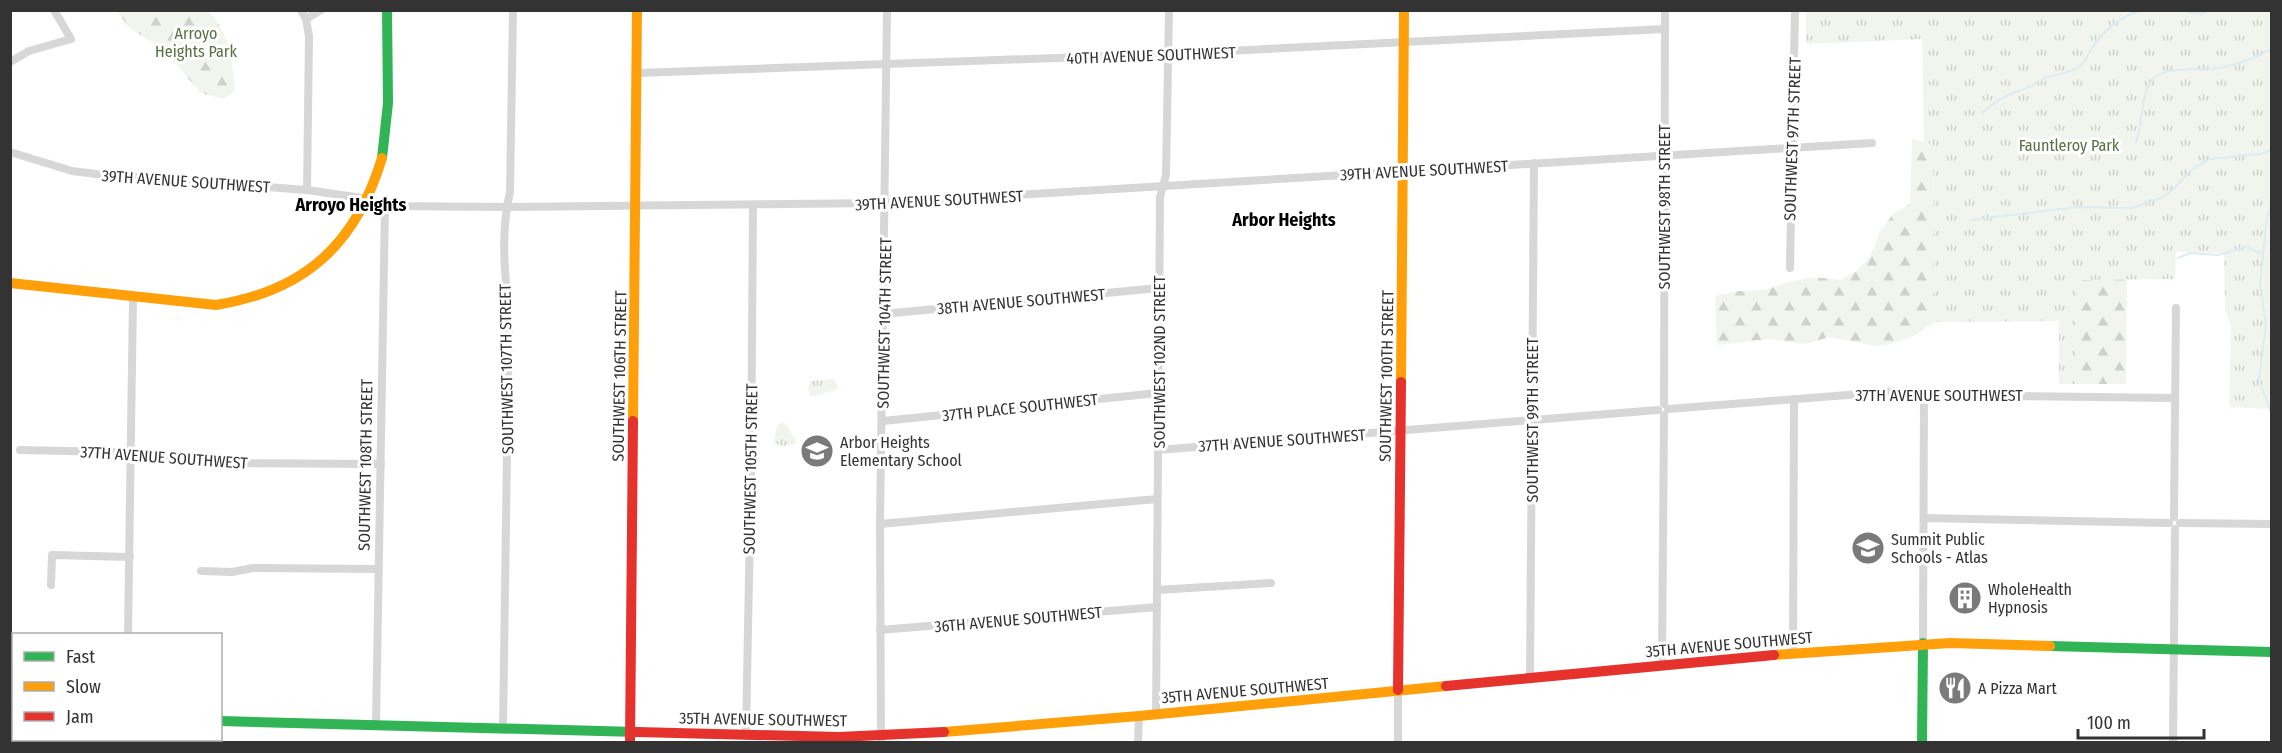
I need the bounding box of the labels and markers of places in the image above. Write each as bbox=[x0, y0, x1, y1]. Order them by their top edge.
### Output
school or university icon: Arbor Heights Elementary School bbox=[799, 433, 835, 469]
place label: Arbor Heights Elementary School bbox=[840, 433, 962, 470]
school or university icon: Summit Public Schools - Atlas bbox=[1850, 530, 1886, 566]
place label: Summit Public Schools - Atlas bbox=[1891, 530, 1988, 567]
building icon: WholeHealth Hypnosis bbox=[1947, 580, 1983, 616]
place label: WholeHealth Hypnosis bbox=[1988, 580, 2072, 617]
restaurant icon: A Pizza Mart bbox=[1937, 670, 1973, 706]
place label: A Pizza Mart bbox=[1978, 679, 2057, 698]

